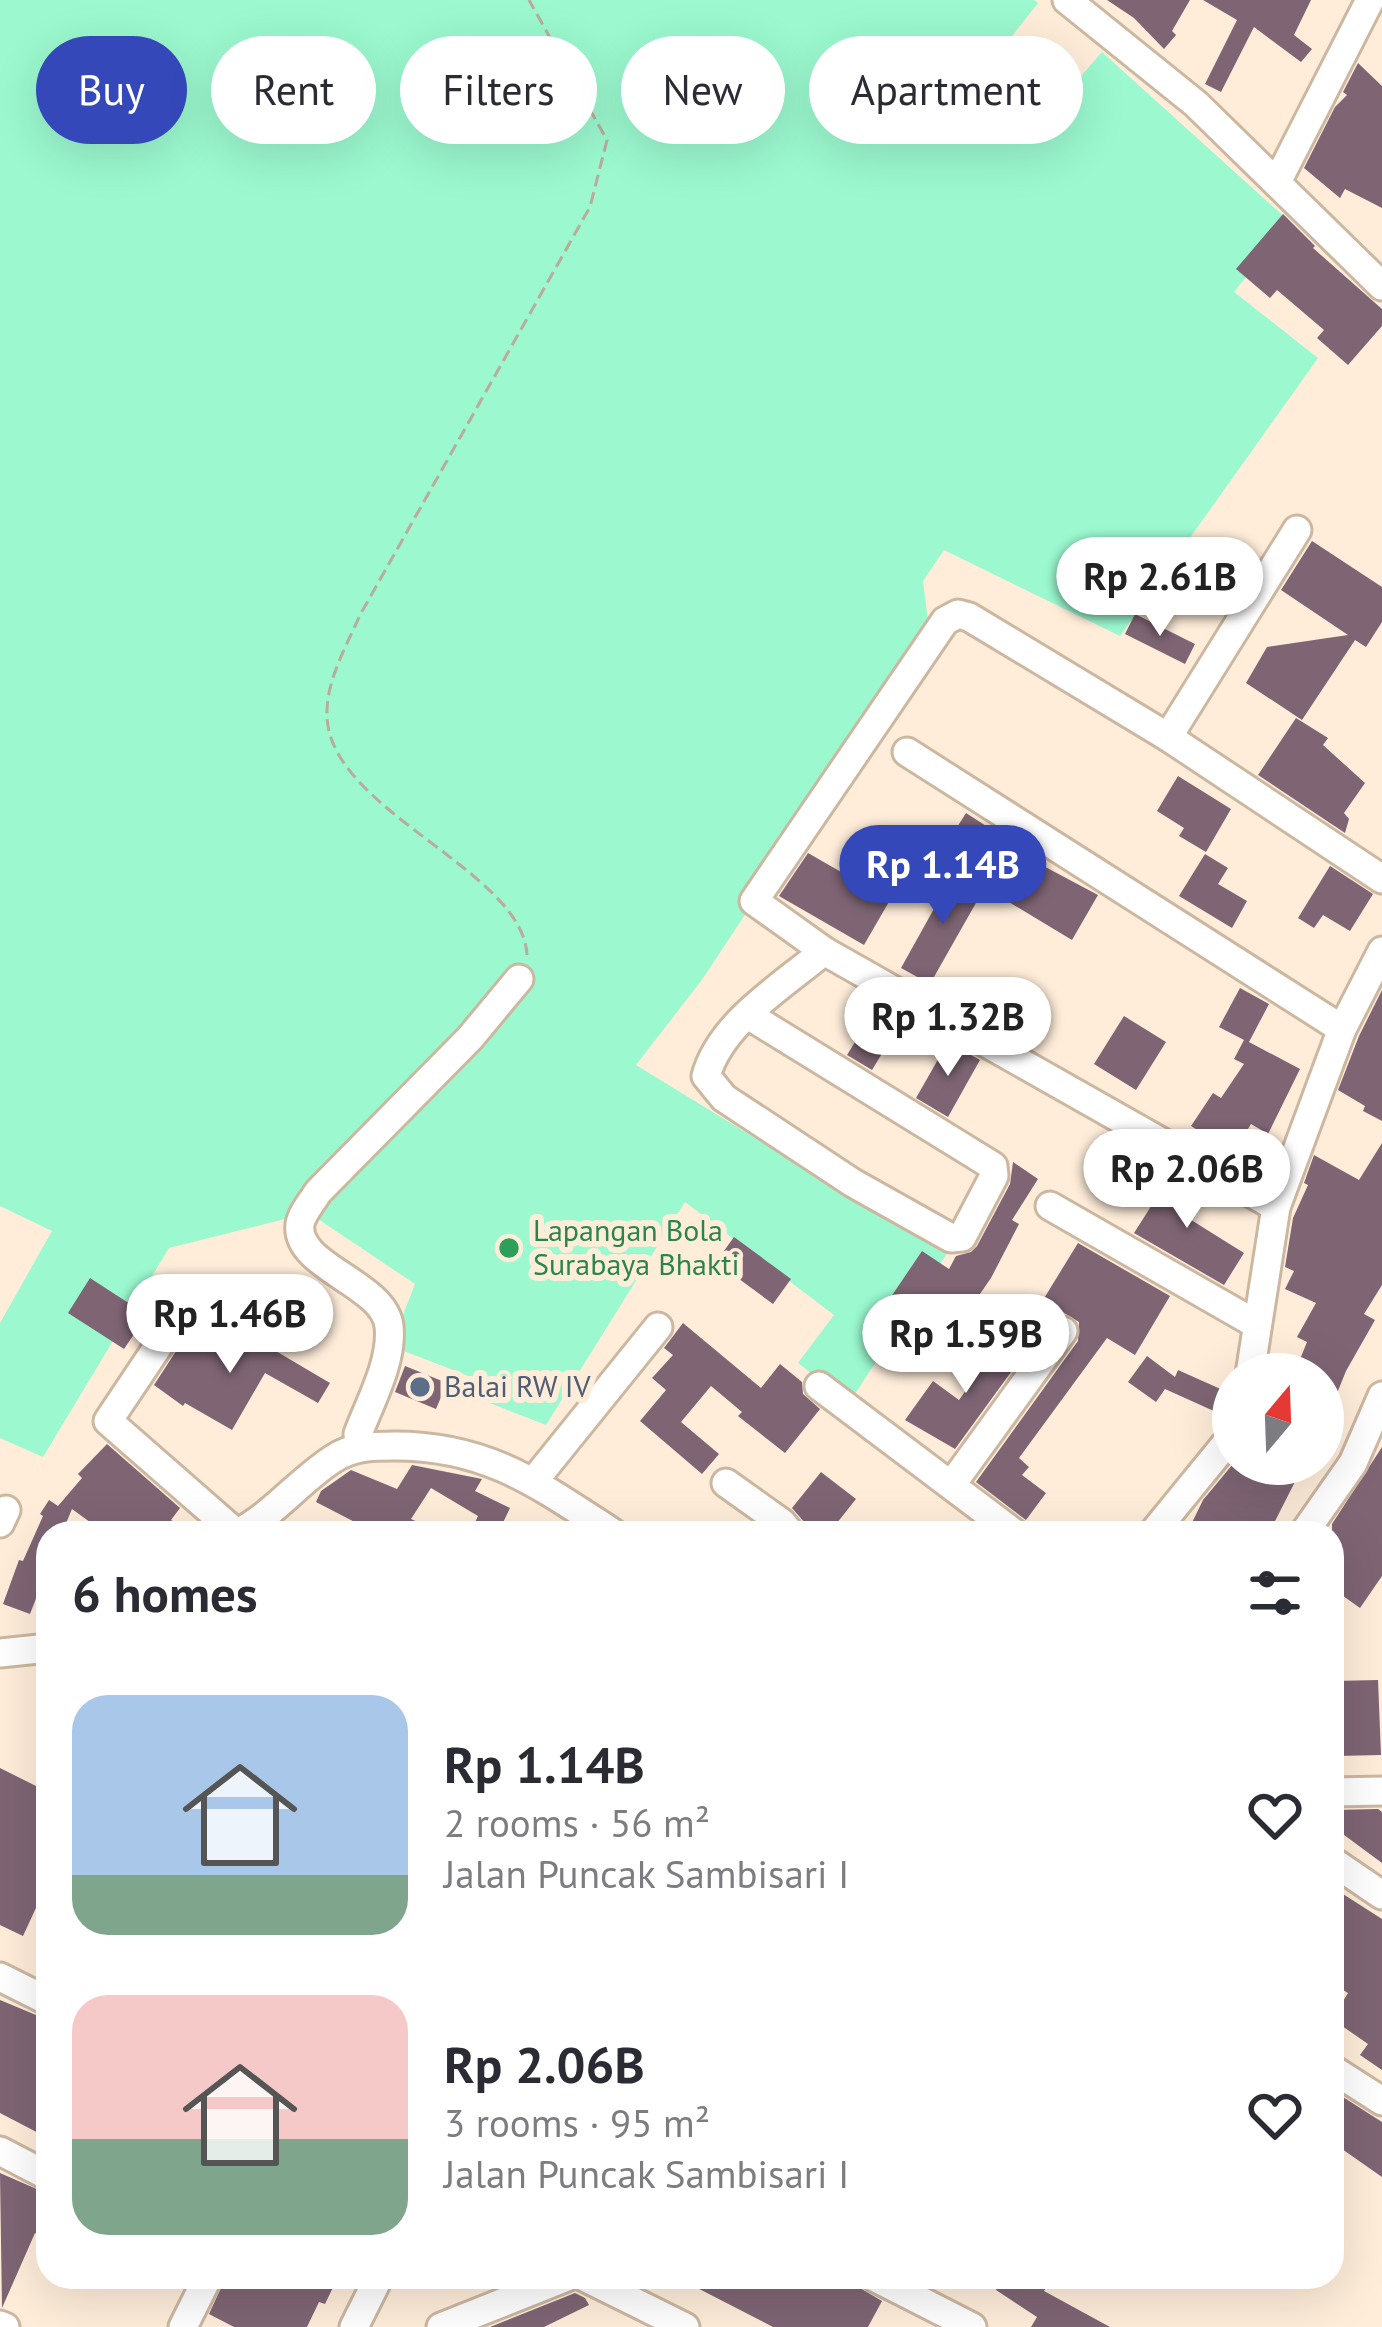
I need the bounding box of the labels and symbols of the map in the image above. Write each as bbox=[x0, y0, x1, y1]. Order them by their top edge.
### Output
pin: Rp 2.61B bbox=[1036, 537, 1284, 639]
pin: Rp 1.14B bbox=[819, 825, 1067, 927]
pin: Rp 1.32B bbox=[824, 977, 1072, 1079]
pin: Rp 2.06B bbox=[1063, 1129, 1311, 1231]
place label: Lapangan Bola Surabaya Bhakti bbox=[533, 1210, 740, 1283]
marker: Lapangan Bola Surabaya Bhakti bbox=[496, 1235, 522, 1261]
pin: Rp 1.46B bbox=[106, 1274, 354, 1376]
pin: Rp 1.59B bbox=[842, 1294, 1090, 1396]
north arrow bbox=[1212, 1353, 1344, 1485]
place label: Balai RW IV bbox=[444, 1366, 592, 1405]
marker: Balai RW IV bbox=[407, 1374, 433, 1400]

